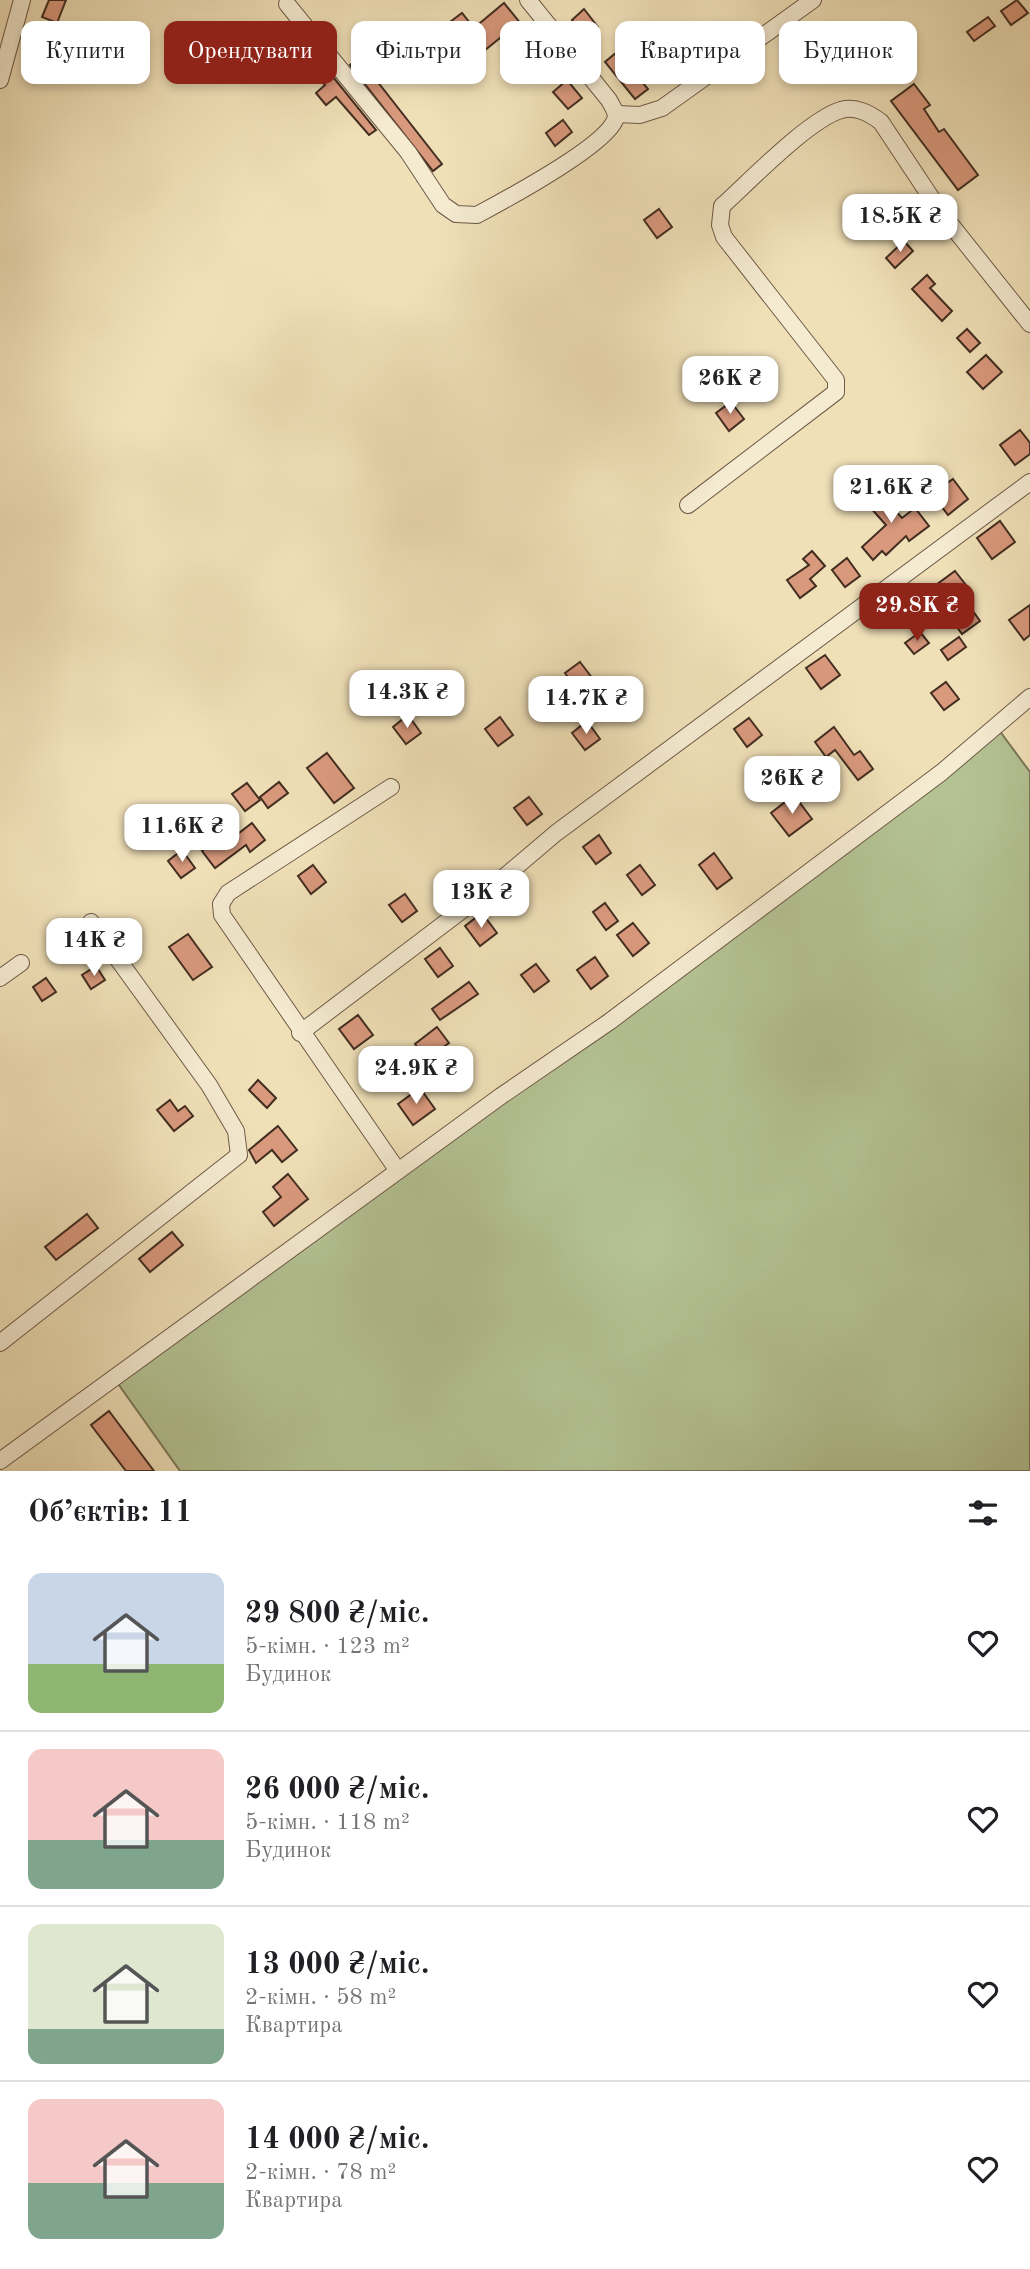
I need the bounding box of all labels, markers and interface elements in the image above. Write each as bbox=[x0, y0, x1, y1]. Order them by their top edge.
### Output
chip: Купити bbox=[21, 21, 150, 84]
chip: Орендувати bbox=[164, 21, 337, 84]
chip: Фільтри bbox=[351, 21, 486, 84]
chip: Нове bbox=[500, 21, 601, 84]
chip: Квартира bbox=[615, 21, 765, 84]
chip: Будинок bbox=[779, 21, 917, 84]
pin: 18.5K ₴ bbox=[835, 194, 965, 254]
text: 18.5K ₴ bbox=[858, 205, 942, 228]
pin: 26K ₴ bbox=[681, 356, 779, 416]
text: 26K ₴ bbox=[698, 367, 762, 390]
pin: 21.6K ₴ bbox=[826, 466, 956, 525]
text: 21.6K ₴ bbox=[849, 476, 933, 499]
pin: 29.8K ₴ bbox=[852, 584, 982, 643]
text: 29.8K ₴ bbox=[875, 594, 959, 617]
pin: 14.3K ₴ bbox=[342, 670, 472, 730]
pin: 14.7K ₴ bbox=[521, 676, 651, 736]
text: 14.3K ₴ bbox=[365, 681, 449, 704]
text: 14.7K ₴ bbox=[544, 687, 628, 710]
pin: 26K ₴ bbox=[743, 756, 841, 816]
text: 26K ₴ bbox=[760, 767, 824, 790]
pin: 11.6K ₴ bbox=[117, 804, 247, 864]
text: 11.6K ₴ bbox=[140, 815, 224, 838]
pin: 13K ₴ bbox=[432, 870, 530, 930]
text: 13K ₴ bbox=[449, 881, 513, 904]
pin: 14K ₴ bbox=[45, 918, 143, 978]
text: 14K ₴ bbox=[62, 929, 126, 952]
pin: 24.9K ₴ bbox=[351, 1046, 481, 1106]
text: 24.9K ₴ bbox=[374, 1057, 458, 1080]
icon: filters bbox=[964, 1494, 1002, 1532]
text: Об’єктів: 11 bbox=[28, 1498, 192, 1528]
text: 29 800 ₴/міс. bbox=[245, 1599, 429, 1629]
icon: home bbox=[84, 1601, 168, 1685]
icon: heart bbox=[964, 1624, 1002, 1662]
text: 5-кімн. · 123 m² bbox=[245, 1635, 410, 1658]
text: Будинок bbox=[245, 1663, 332, 1686]
text: 26 000 ₴/міс. bbox=[245, 1775, 429, 1805]
icon: home bbox=[84, 1777, 168, 1861]
icon: heart bbox=[964, 1800, 1002, 1838]
text: 5-кімн. · 118 m² bbox=[245, 1811, 410, 1834]
text: Будинок bbox=[245, 1839, 332, 1862]
text: 13 000 ₴/міс. bbox=[245, 1950, 429, 1980]
icon: home bbox=[84, 1952, 168, 2036]
icon: heart bbox=[964, 1975, 1002, 2013]
text: 2-кімн. · 58 m² bbox=[245, 1986, 396, 2009]
text: Квартира bbox=[245, 2014, 343, 2037]
text: 14 000 ₴/міс. bbox=[245, 2125, 429, 2155]
icon: home bbox=[84, 2127, 168, 2211]
icon: heart bbox=[964, 2150, 1002, 2188]
text: 2-кімн. · 78 m² bbox=[245, 2161, 396, 2184]
text: Квартира bbox=[245, 2189, 343, 2212]

